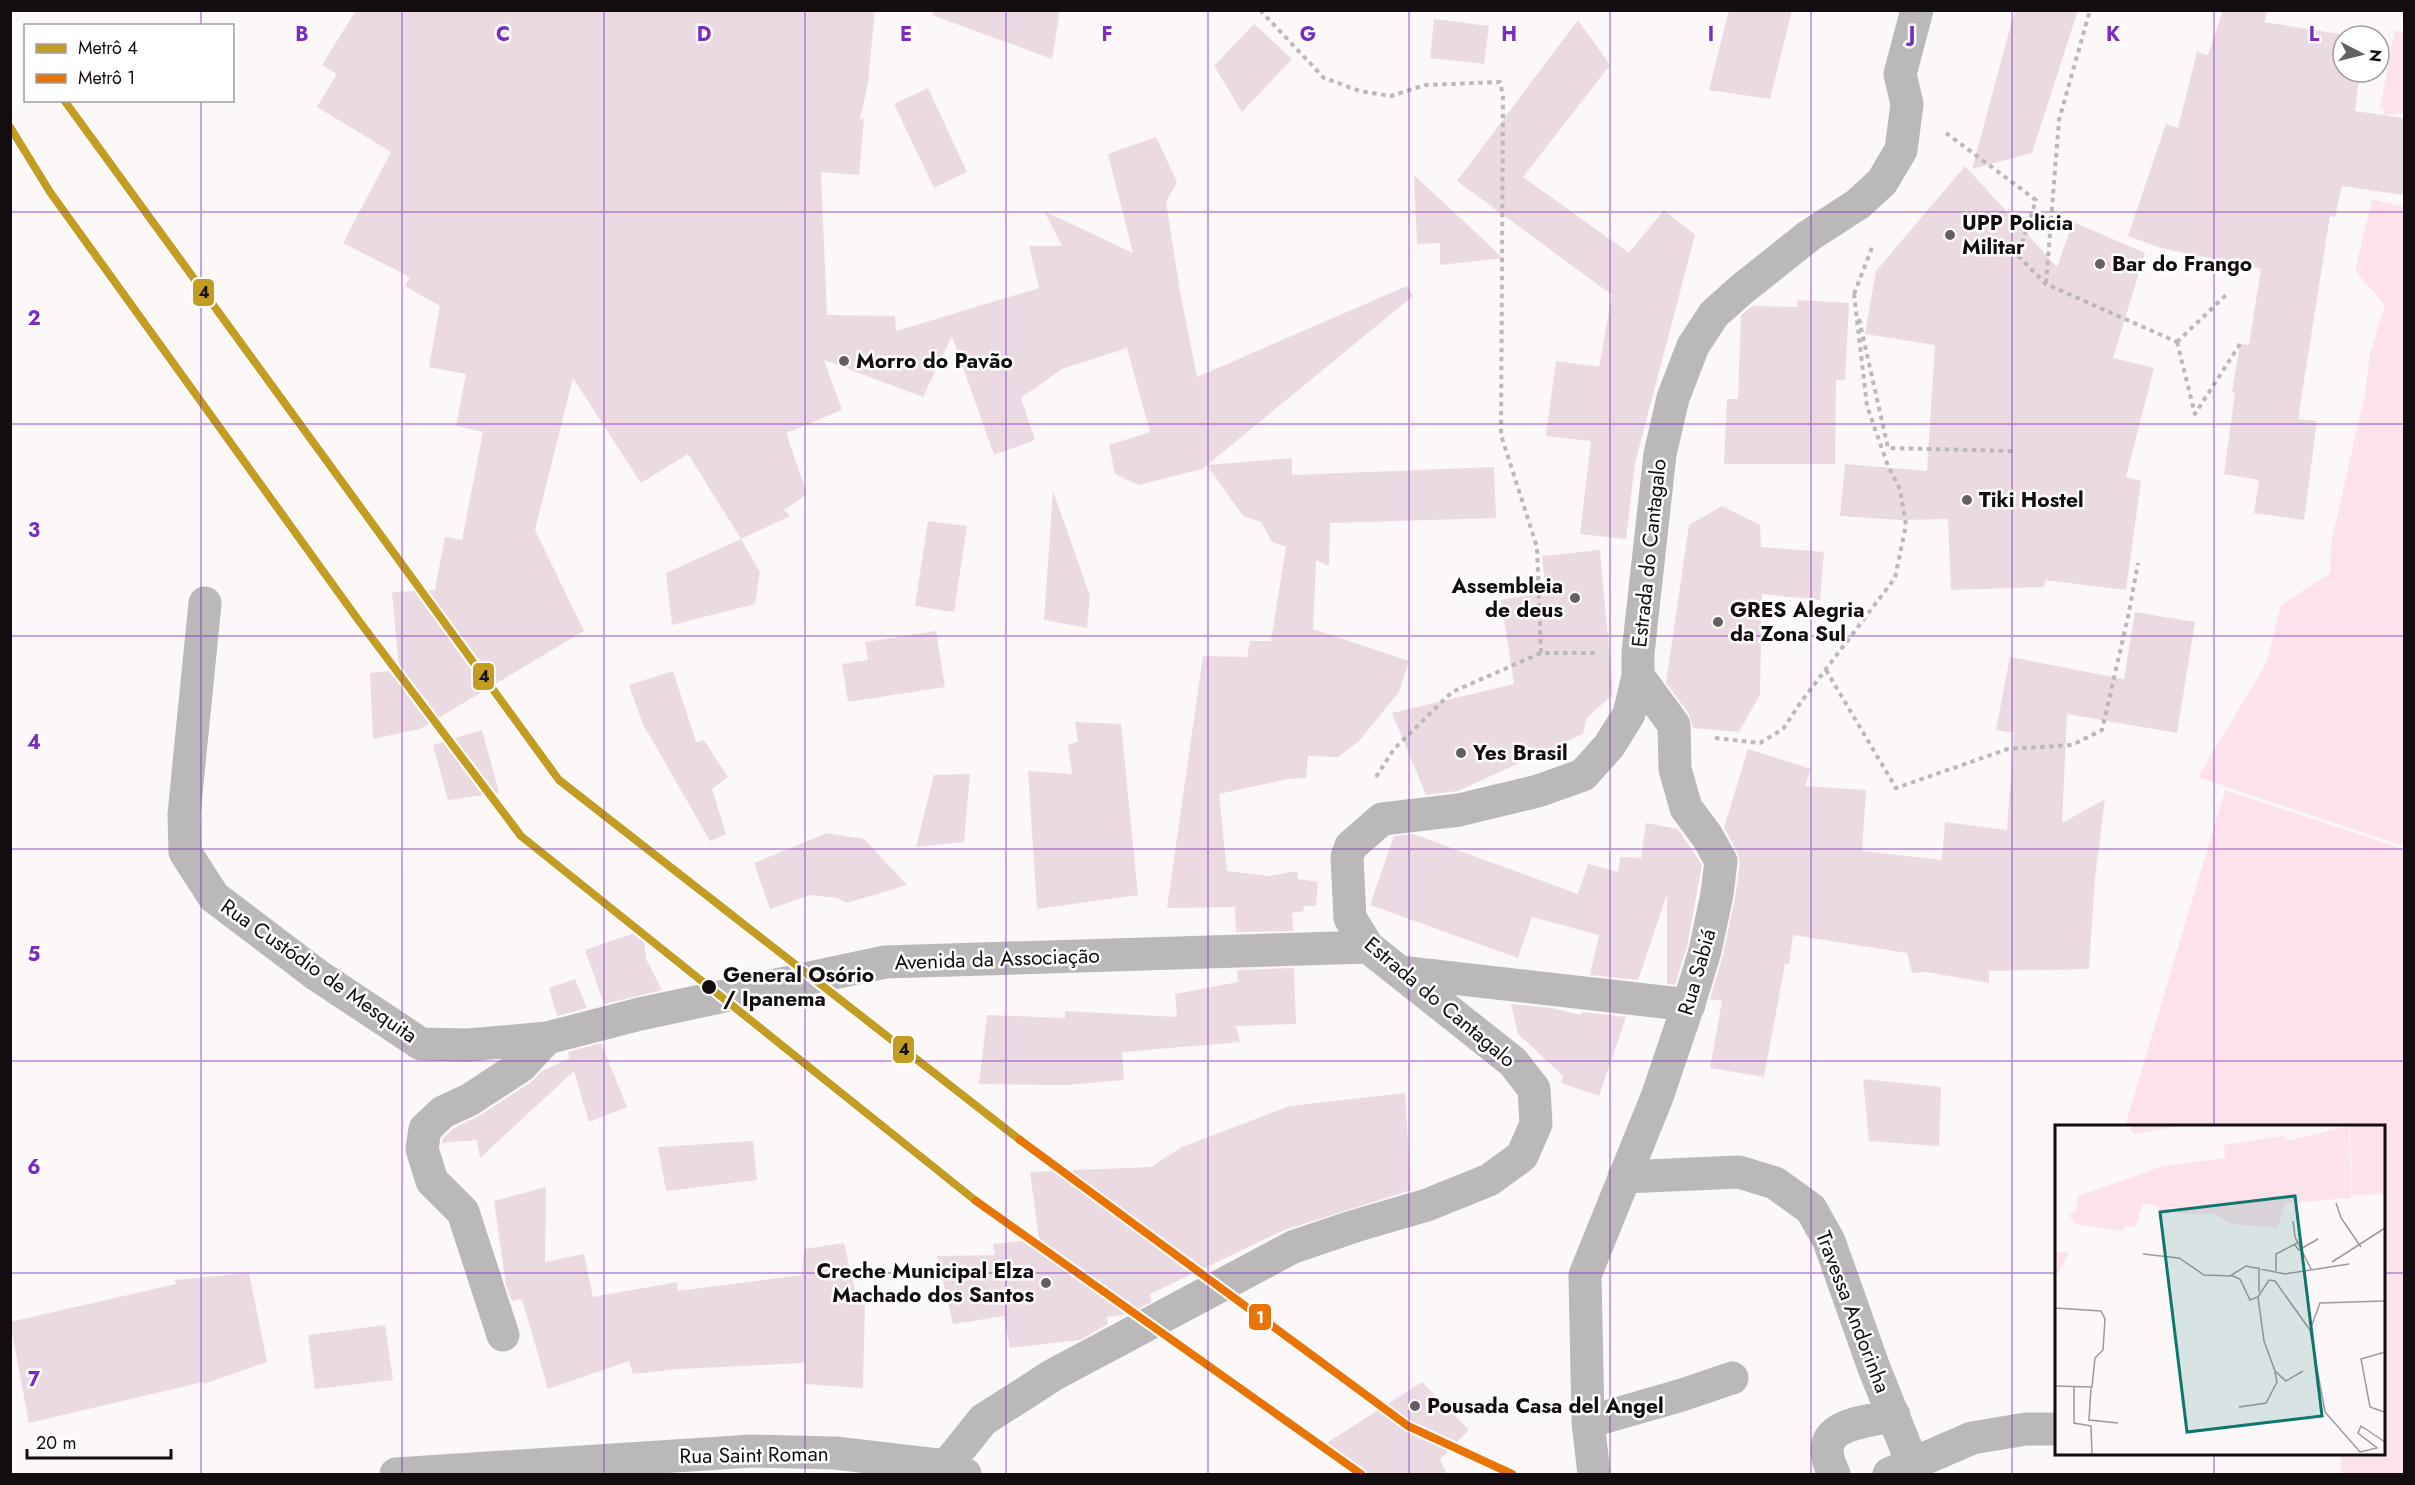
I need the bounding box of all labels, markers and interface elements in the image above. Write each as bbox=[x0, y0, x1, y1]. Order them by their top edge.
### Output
text: B bbox=[295, 20, 309, 49]
text: C bbox=[496, 20, 510, 49]
text: D bbox=[697, 20, 711, 49]
text: E bbox=[900, 20, 912, 49]
text: F bbox=[1101, 20, 1113, 49]
text: G bbox=[1300, 20, 1316, 49]
text: H bbox=[1501, 20, 1517, 49]
text: I bbox=[1708, 20, 1714, 49]
text: J bbox=[1905, 20, 1915, 49]
text: K bbox=[2106, 20, 2120, 49]
text: L bbox=[2309, 20, 2320, 49]
legend bbox=[24, 24, 234, 102]
north arrow bbox=[2331, 24, 2391, 84]
text: Metrô 4 bbox=[78, 35, 138, 61]
text: N bbox=[2363, 48, 2388, 63]
text: Metrô 1 bbox=[78, 65, 135, 91]
place label: UPP Policia Militar bbox=[1962, 208, 2073, 262]
marker: UPP Policia Militar bbox=[1943, 228, 1957, 242]
place label: Bar do Frango bbox=[2112, 249, 2252, 279]
marker: Bar do Frango bbox=[2093, 257, 2107, 271]
line badge: 4 bbox=[192, 278, 215, 307]
text: 4 bbox=[198, 281, 210, 304]
text: 2 bbox=[27, 304, 41, 333]
place label: Morro do Pavão bbox=[856, 346, 1013, 376]
marker: Morro do Pavão bbox=[837, 354, 851, 368]
street label: Estrada do Cantagalo bbox=[1624, 457, 1674, 649]
place label: Tiki Hostel bbox=[1979, 485, 2084, 515]
marker: Tiki Hostel bbox=[1960, 493, 1974, 507]
text: 3 bbox=[28, 516, 40, 545]
place label: Assembleia de deus bbox=[1450, 571, 1563, 625]
marker: Assembleia de deus bbox=[1568, 591, 1582, 605]
place label: GRES Alegria da Zona Sul bbox=[1730, 595, 1864, 649]
marker: GRES Alegria da Zona Sul bbox=[1711, 615, 1725, 629]
line badge: 4 bbox=[472, 662, 495, 691]
text: 4 bbox=[478, 665, 490, 688]
text: 4 bbox=[27, 728, 41, 757]
place label: Yes Brasil bbox=[1472, 738, 1568, 768]
marker: Yes Brasil bbox=[1454, 746, 1468, 760]
street label: Rua Custódio de Mesquita bbox=[215, 892, 423, 1050]
street label: Rua Sabiá bbox=[1670, 925, 1724, 1019]
street label: Estrada do Cantagalo bbox=[1358, 930, 1522, 1074]
text: 5 bbox=[28, 940, 41, 969]
street label: Avenida da Associação bbox=[894, 940, 1100, 978]
place label: General Osório / Ipanema bbox=[723, 960, 874, 1014]
marker: General Osório / Ipanema bbox=[700, 978, 718, 996]
line badge: 4 bbox=[892, 1035, 915, 1064]
text: 4 bbox=[898, 1038, 910, 1061]
inset map bbox=[2055, 1125, 2385, 1455]
text: 6 bbox=[27, 1153, 41, 1182]
street label: Travessa Andorinha bbox=[1808, 1227, 1898, 1397]
place label: Creche Municipal Elza Machado dos Santos bbox=[817, 1256, 1034, 1310]
marker: Creche Municipal Elza Machado dos Santos bbox=[1039, 1276, 1053, 1290]
line badge: 1 bbox=[1248, 1303, 1272, 1331]
text: 1 bbox=[1256, 1306, 1264, 1329]
text: 7 bbox=[28, 1365, 41, 1394]
place label: Pousada Casa del Angel bbox=[1427, 1391, 1664, 1421]
marker: Pousada Casa del Angel bbox=[1408, 1399, 1422, 1413]
scale bar bbox=[27, 1422, 171, 1460]
text: 20 m bbox=[36, 1430, 76, 1456]
street label: Rua Saint Roman bbox=[679, 1439, 829, 1471]

